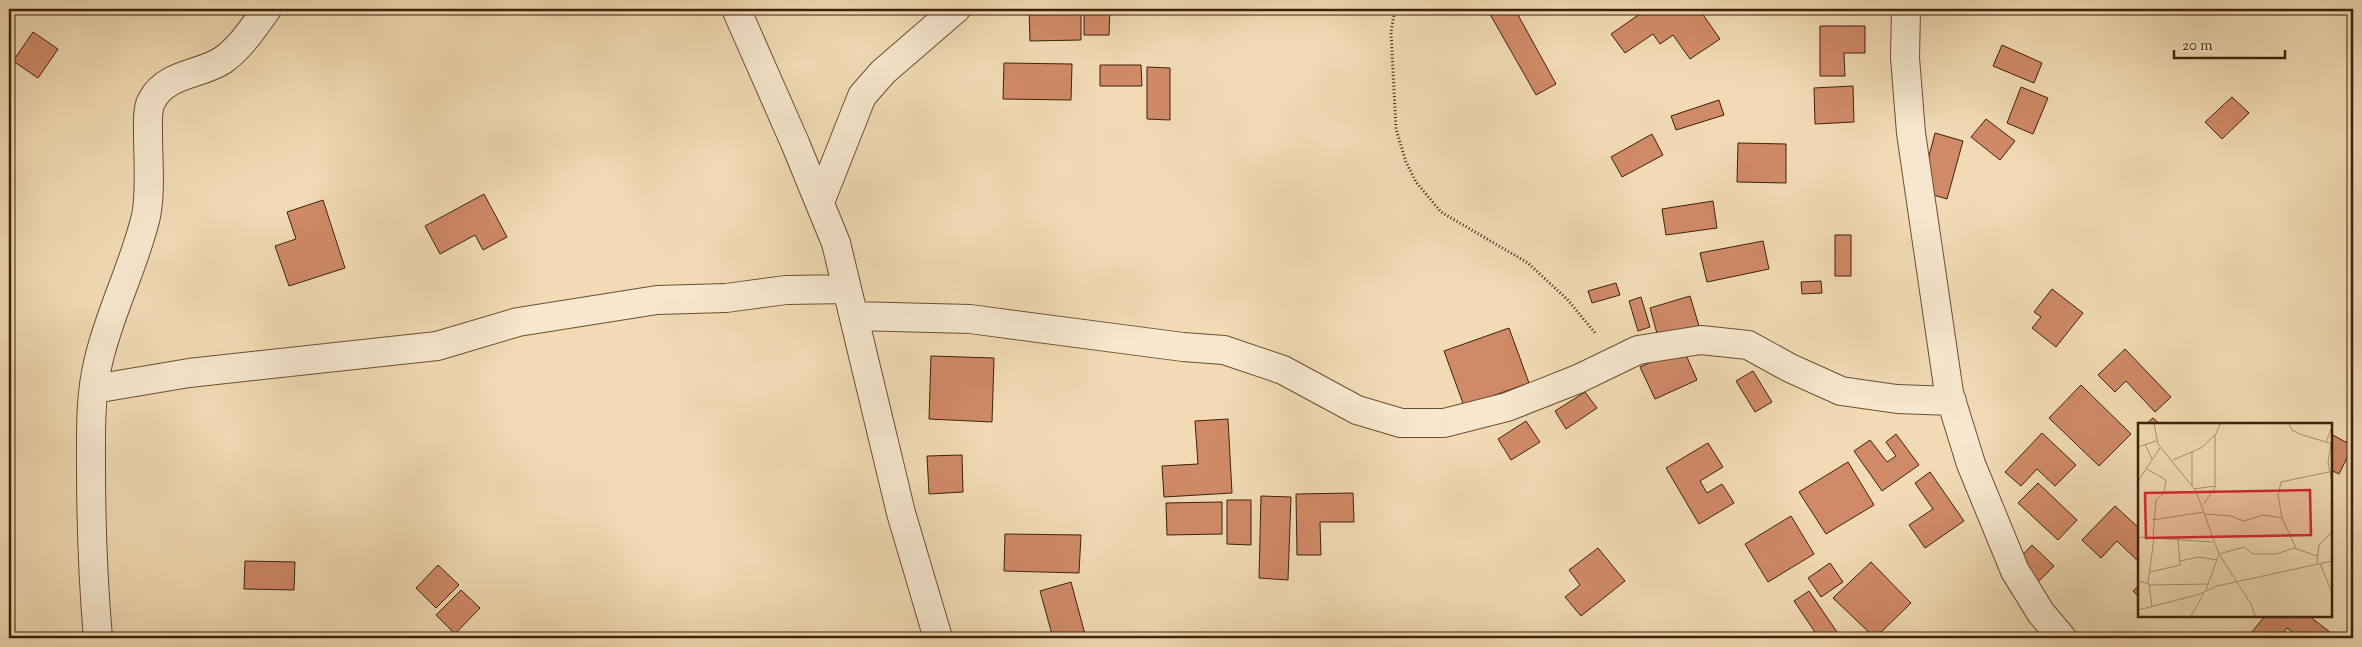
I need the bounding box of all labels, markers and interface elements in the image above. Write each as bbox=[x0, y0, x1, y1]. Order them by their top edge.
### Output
scale bar bbox=[2174, 28, 2286, 60]
text: 20 m bbox=[2182, 36, 2213, 57]
inset map bbox=[2138, 423, 2332, 617]

